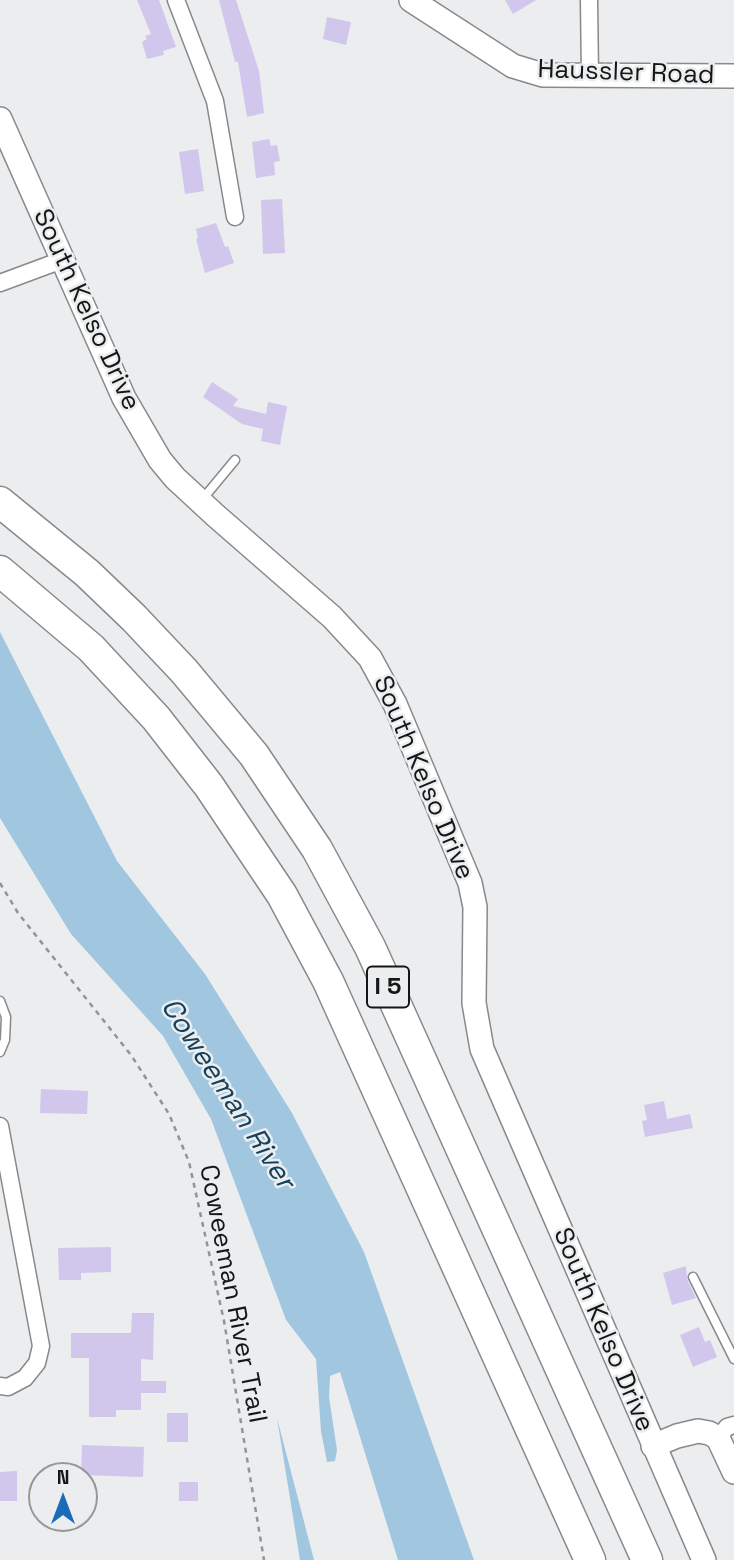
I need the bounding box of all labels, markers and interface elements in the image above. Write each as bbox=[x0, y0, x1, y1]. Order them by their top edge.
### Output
street label: Haussler Road bbox=[537, 54, 715, 92]
street label: South Kelso Drive bbox=[26, 204, 146, 416]
street label: South Kelso Drive bbox=[366, 671, 480, 885]
road number: I 5 bbox=[367, 967, 409, 1007]
water label: Coweeman River bbox=[153, 992, 301, 1196]
street label: Coweeman River Trail bbox=[192, 1162, 272, 1426]
street label: South Kelso Drive bbox=[546, 1223, 660, 1437]
north arrow bbox=[28, 1462, 98, 1532]
text: N bbox=[57, 1465, 69, 1490]

